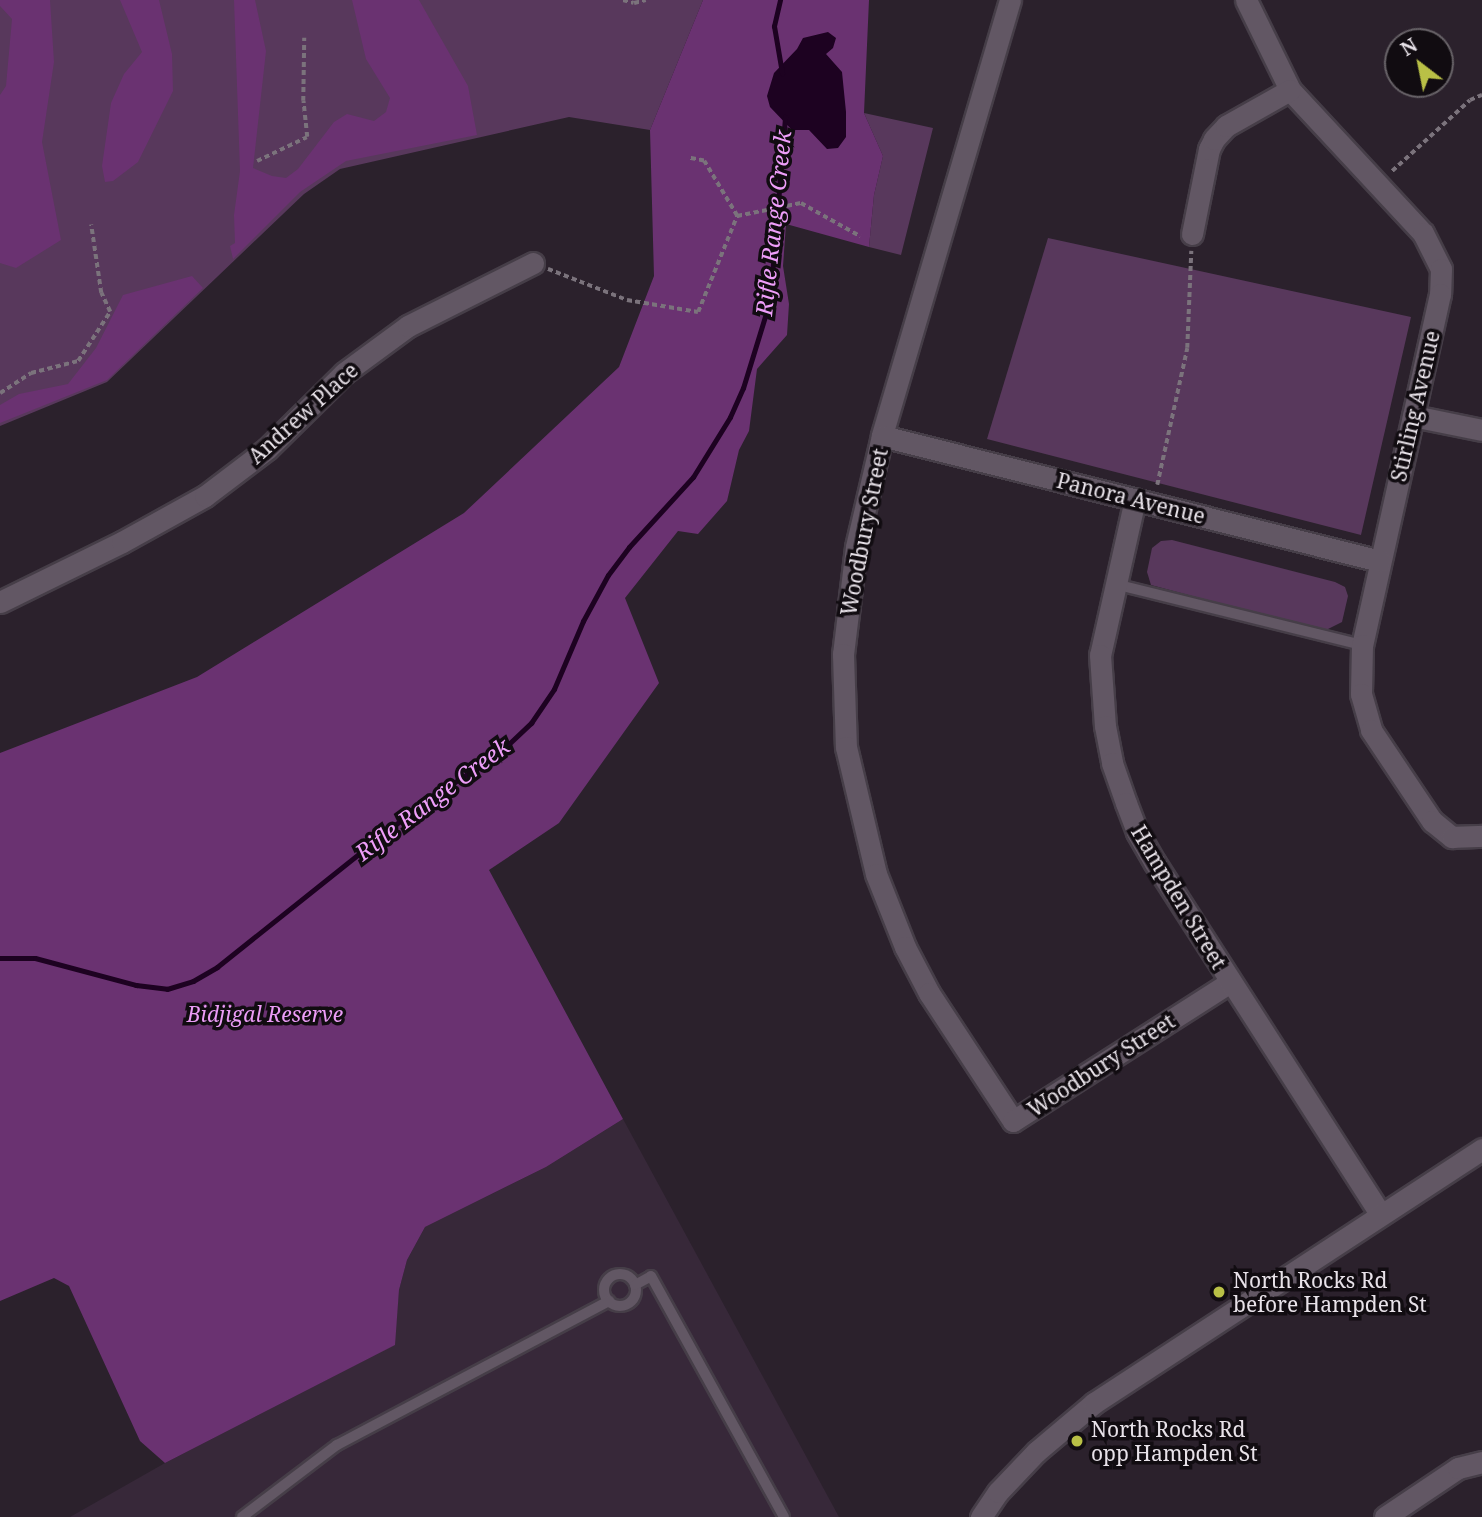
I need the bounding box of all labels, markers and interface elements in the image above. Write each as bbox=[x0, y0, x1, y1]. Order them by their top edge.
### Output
north arrow bbox=[1384, 28, 1454, 98]
text: N bbox=[1396, 32, 1422, 62]
water label: Rifle Range Creek bbox=[750, 129, 796, 317]
street label: Stirling Avenue bbox=[1385, 328, 1445, 484]
street label: Andrew Place bbox=[243, 357, 363, 469]
street label: Woodbury Street bbox=[835, 446, 893, 618]
street label: Panora Avenue bbox=[1054, 467, 1208, 529]
water label: Rifle Range Creek bbox=[349, 732, 515, 866]
street label: Hampden Street bbox=[1126, 821, 1232, 973]
park label: Bidjigal Reserve bbox=[187, 1001, 343, 1027]
street label: Woodbury Street bbox=[1023, 1008, 1179, 1122]
place label: North Rocks Rd before Hampden St bbox=[1233, 1267, 1427, 1317]
marker: North Rocks Rd before Hampden St bbox=[1211, 1284, 1227, 1300]
place label: North Rocks Rd opp Hampden St bbox=[1091, 1416, 1258, 1466]
marker: North Rocks Rd opp Hampden St bbox=[1069, 1433, 1085, 1449]

